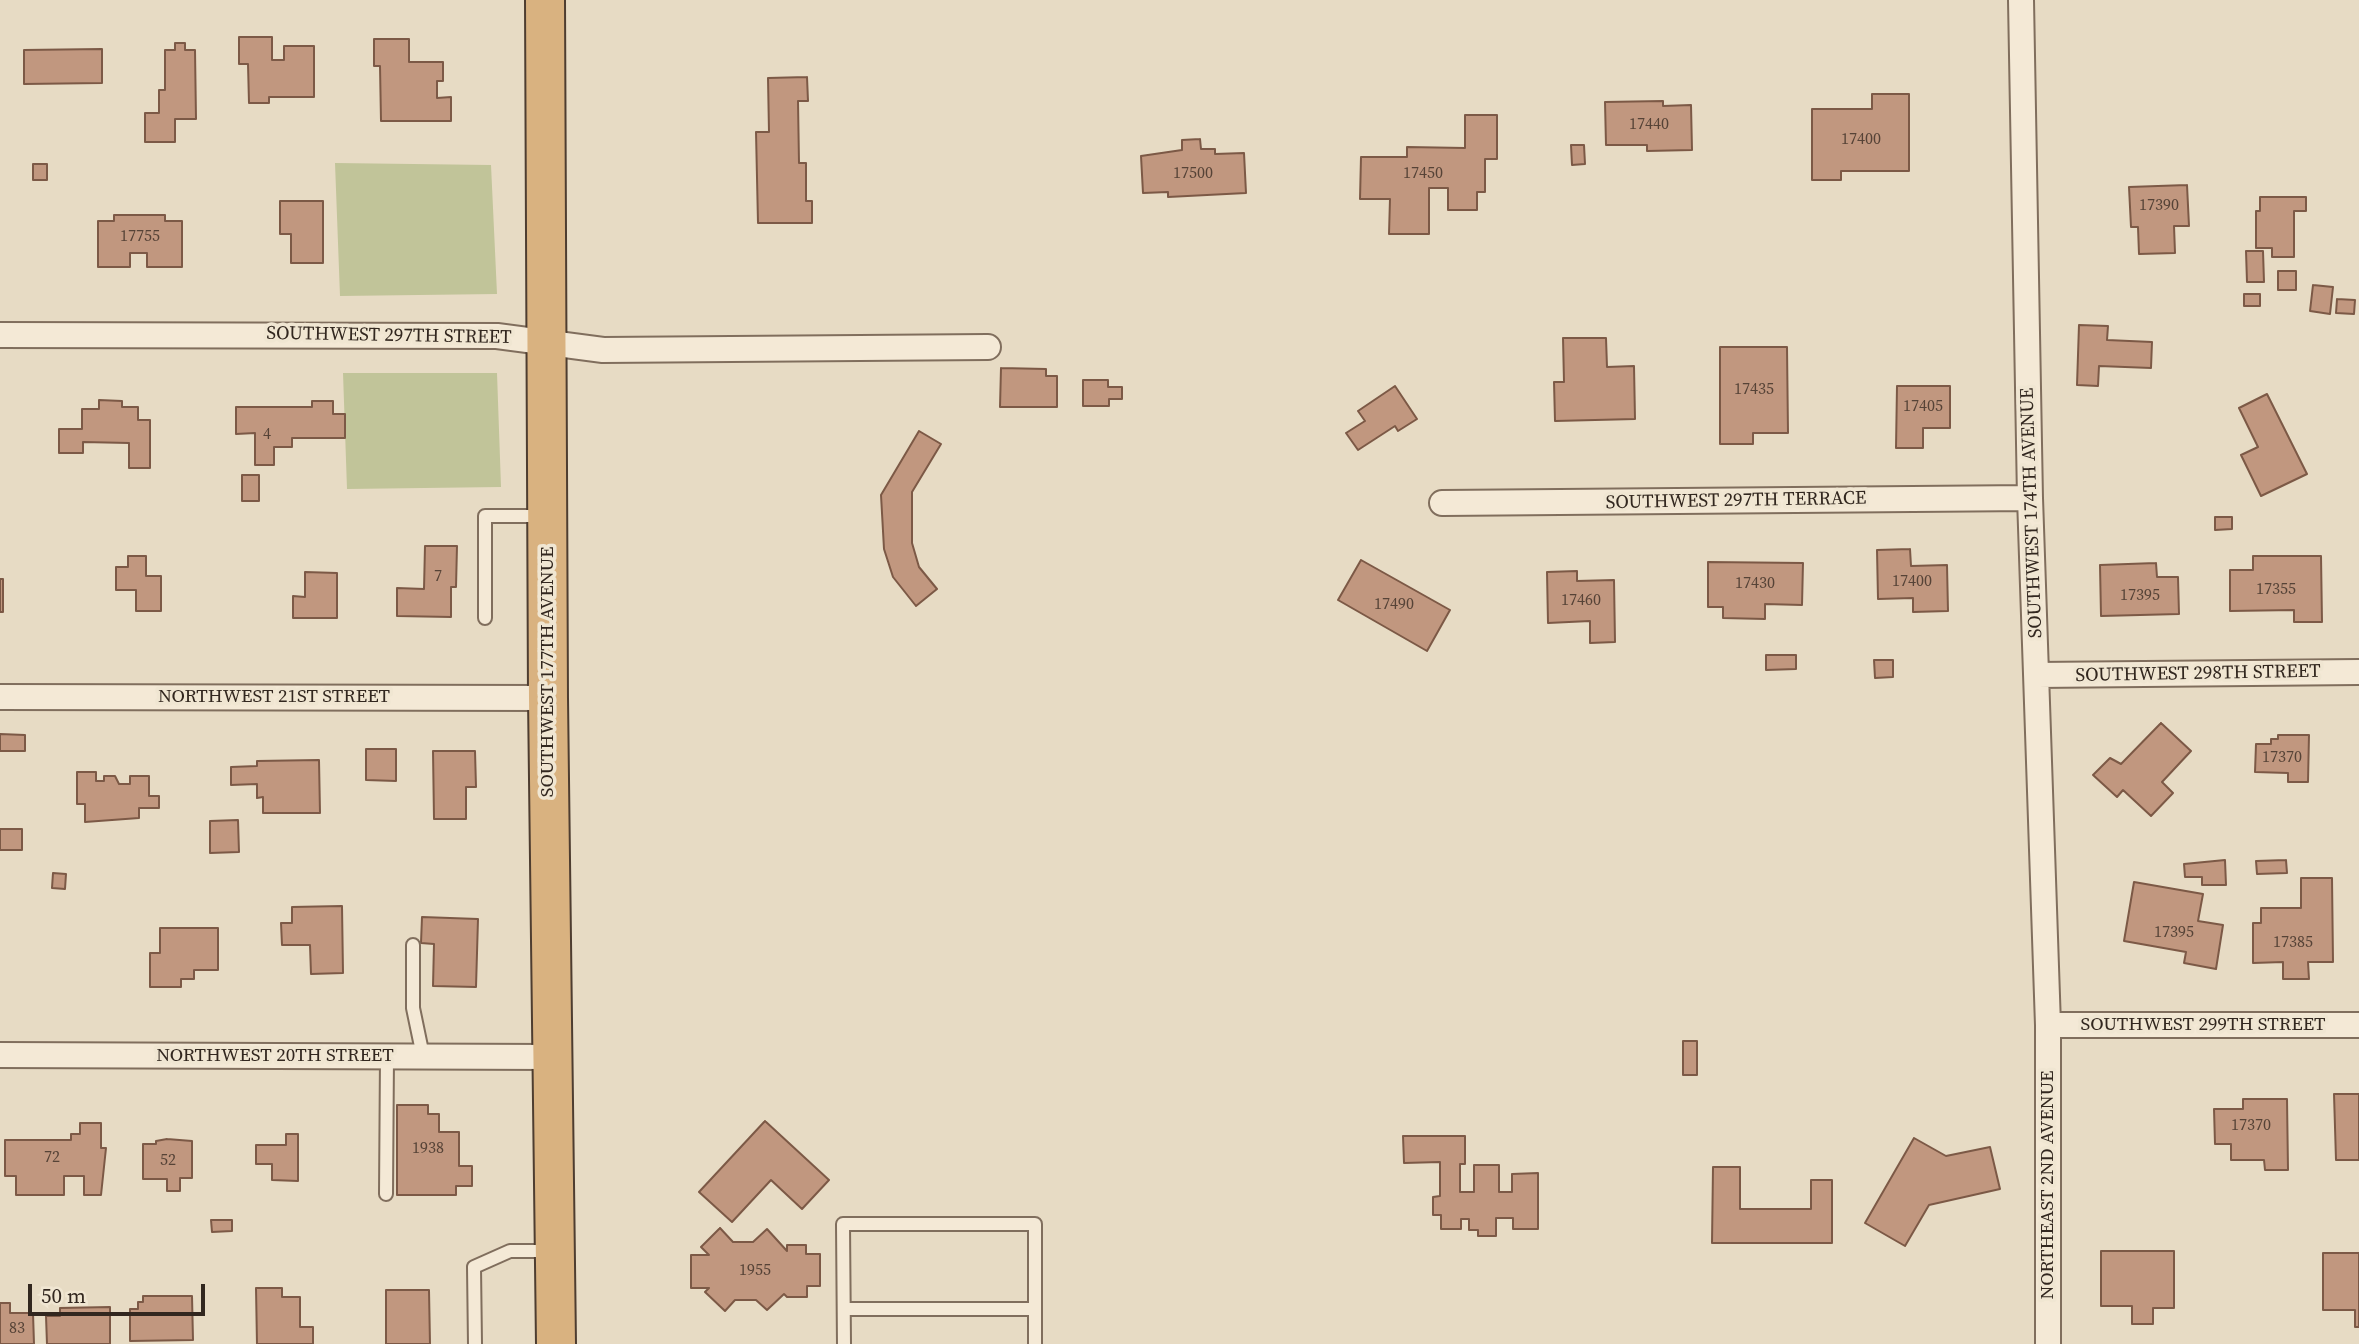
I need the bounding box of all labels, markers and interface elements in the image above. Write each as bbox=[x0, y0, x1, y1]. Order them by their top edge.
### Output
house number: 17440 bbox=[1629, 115, 1669, 135]
house number: 17400 bbox=[1841, 130, 1881, 150]
house number: 17500 bbox=[1173, 164, 1213, 184]
house number: 17450 bbox=[1403, 164, 1443, 184]
house number: 17390 bbox=[2139, 196, 2179, 216]
house number: 17755 bbox=[120, 227, 160, 247]
street label: SOUTHWEST 297TH STREET bbox=[266, 322, 512, 350]
house number: 17435 bbox=[1734, 380, 1774, 400]
street label: SOUTHWEST 174TH AVENUE bbox=[2016, 387, 2048, 639]
house number: 17405 bbox=[1903, 397, 1943, 417]
house number: 4 bbox=[263, 425, 271, 445]
street label: SOUTHWEST 297TH TERRACE bbox=[1606, 487, 1866, 515]
street label: SOUTHWEST 177TH AVENUE bbox=[537, 547, 559, 797]
house number: 7 bbox=[434, 567, 442, 587]
house number: 17400 bbox=[1892, 572, 1932, 592]
house number: 17430 bbox=[1735, 574, 1775, 594]
house number: 17355 bbox=[2256, 580, 2296, 600]
house number: 17395 bbox=[2120, 586, 2160, 606]
house number: 17460 bbox=[1561, 591, 1601, 611]
house number: 17490 bbox=[1374, 595, 1414, 615]
street label: SOUTHWEST 298TH STREET bbox=[2075, 660, 2321, 688]
street label: NORTHWEST 21ST STREET bbox=[158, 686, 390, 708]
house number: 17370 bbox=[2262, 748, 2302, 768]
house number: 17395 bbox=[2154, 923, 2194, 943]
house number: 17385 bbox=[2273, 933, 2313, 953]
street label: SOUTHWEST 299TH STREET bbox=[2080, 1014, 2326, 1036]
street label: NORTHWEST 20TH STREET bbox=[156, 1045, 394, 1067]
street label: NORTHEAST 2ND AVENUE bbox=[2037, 1071, 2059, 1299]
house number: 17370 bbox=[2231, 1116, 2271, 1136]
house number: 1938 bbox=[412, 1139, 444, 1159]
house number: 72 bbox=[44, 1148, 60, 1168]
house number: 52 bbox=[160, 1151, 176, 1171]
house number: 1955 bbox=[739, 1261, 771, 1281]
scale bar bbox=[32, 1270, 208, 1314]
text: 50 m bbox=[41, 1281, 86, 1310]
house number: 83 bbox=[9, 1319, 25, 1339]

